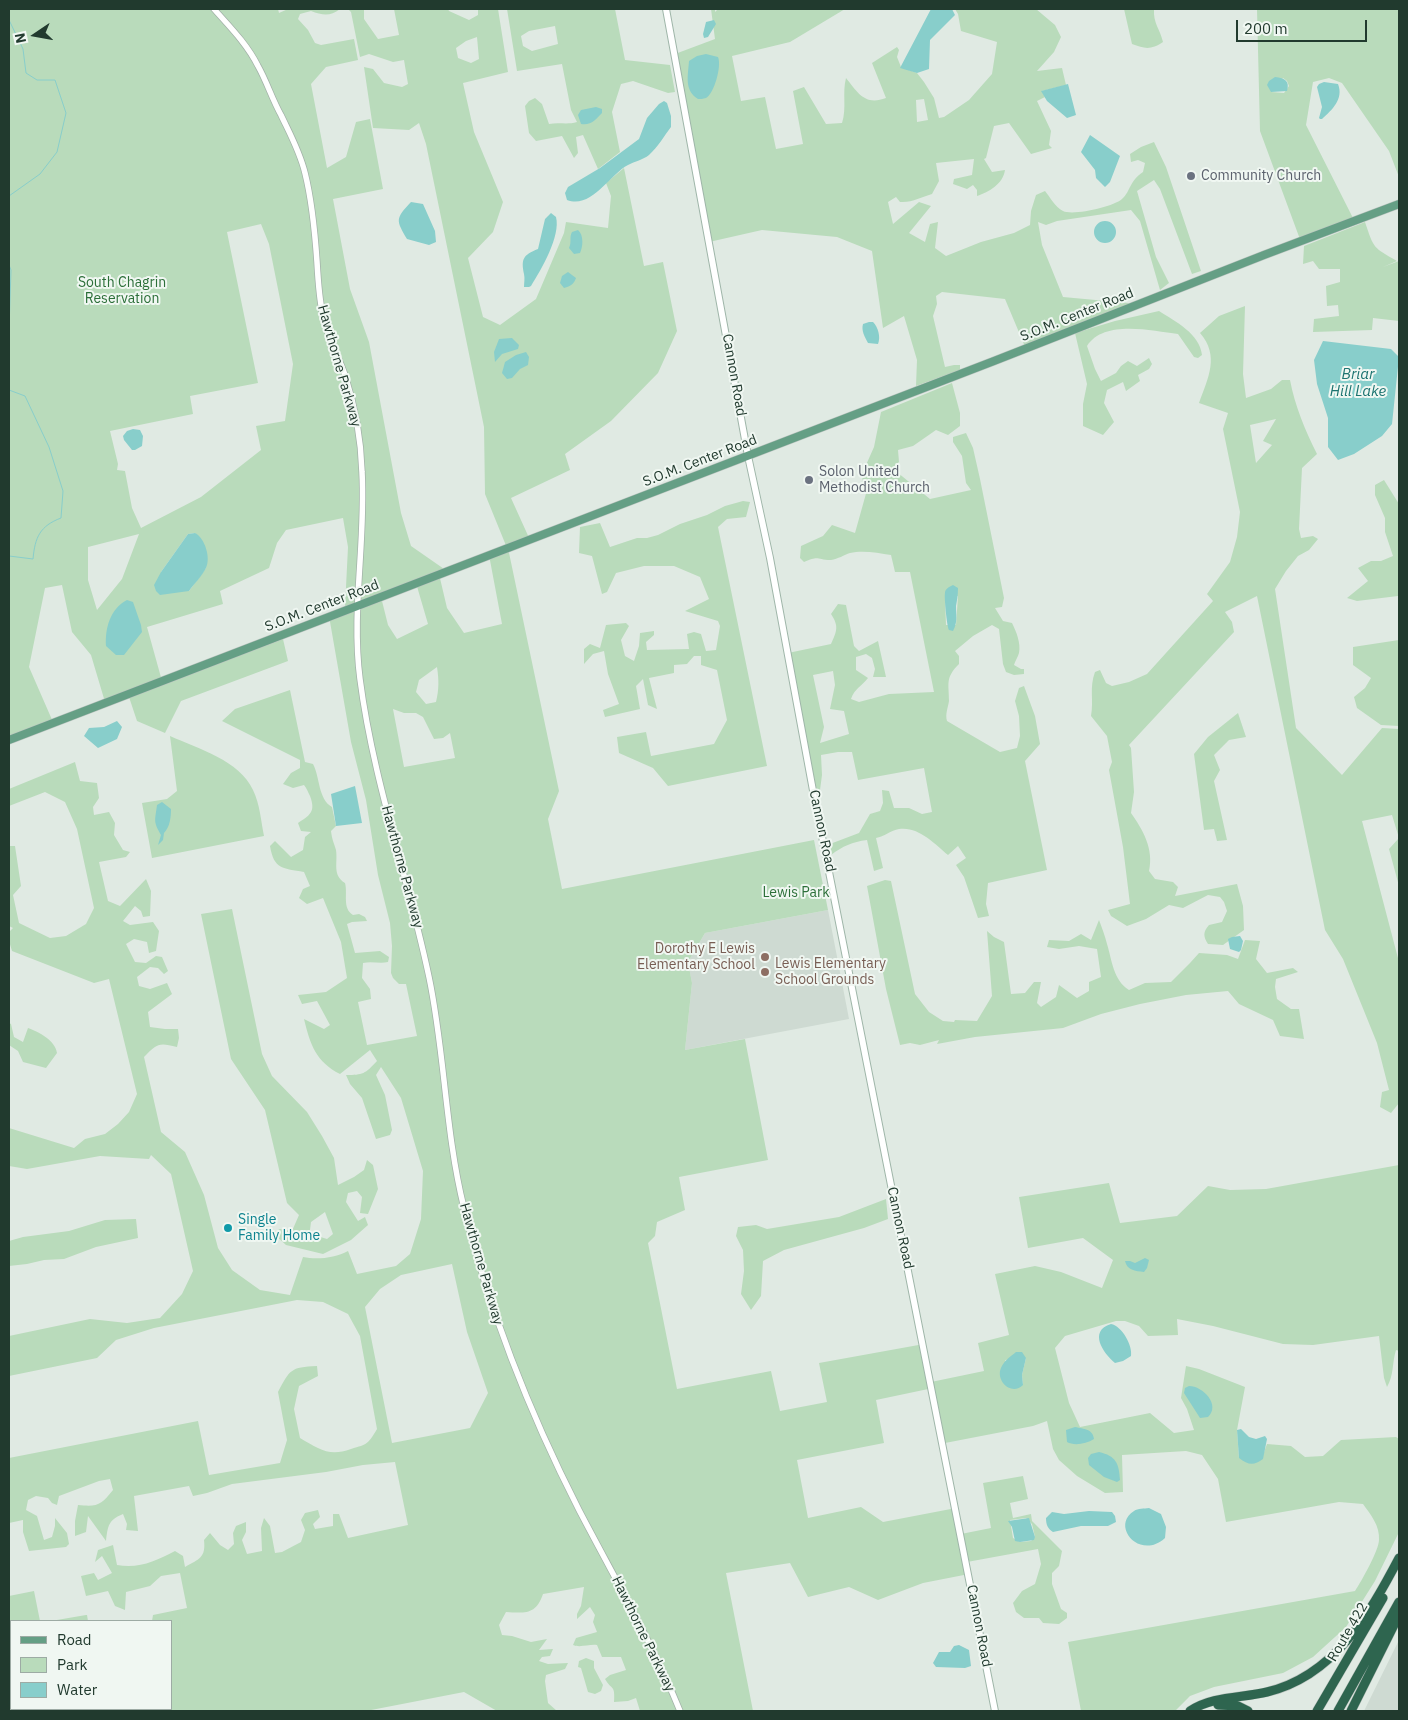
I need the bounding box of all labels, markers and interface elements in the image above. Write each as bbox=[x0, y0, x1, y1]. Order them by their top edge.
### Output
north arrow bbox=[10, 10, 60, 60]
scale bar bbox=[1238, 10, 1369, 42]
text: 200 m bbox=[1244, 19, 1288, 38]
text: N bbox=[10, 31, 30, 45]
place label: Community Church bbox=[1201, 168, 1321, 184]
marker: Community Church bbox=[1185, 170, 1197, 182]
park label: South Chagrin Reservation bbox=[78, 275, 166, 308]
street label: S.O.M. Center Road bbox=[1018, 285, 1136, 345]
street label: Hawthorne Parkway bbox=[314, 303, 364, 429]
street label: Cannon Road bbox=[718, 332, 750, 418]
water label: Briar Hill Lake bbox=[1330, 366, 1386, 401]
street label: S.O.M. Center Road bbox=[641, 432, 759, 490]
place label: Solon United Methodist Church bbox=[819, 464, 930, 497]
marker: Solon United Methodist Church bbox=[803, 474, 815, 486]
street label: S.O.M. Center Road bbox=[263, 577, 381, 635]
street label: Cannon Road bbox=[805, 788, 839, 874]
street label: Hawthorne Parkway bbox=[378, 804, 426, 930]
park label: Lewis Park bbox=[762, 885, 830, 901]
place label: Dorothy E Lewis Elementary School bbox=[637, 941, 755, 974]
marker: Dorothy E Lewis Elementary School bbox=[759, 951, 771, 963]
place label: Lewis Elementary School Grounds bbox=[775, 956, 886, 989]
marker: Lewis Elementary School Grounds bbox=[759, 966, 771, 978]
street label: Cannon Road bbox=[883, 1185, 917, 1271]
street label: Hawthorne Parkway bbox=[456, 1201, 506, 1327]
place label: Single Family Home bbox=[238, 1212, 320, 1244]
marker: Single Family Home bbox=[222, 1222, 234, 1234]
street label: Hawthorne Parkway bbox=[608, 1574, 678, 1694]
street label: Cannon Road bbox=[963, 1583, 995, 1669]
street label: Route 422 bbox=[1324, 1599, 1372, 1665]
legend bbox=[10, 1620, 172, 1710]
text: Road bbox=[57, 1630, 92, 1649]
text: Park bbox=[57, 1655, 87, 1674]
text: Water bbox=[57, 1680, 97, 1699]

